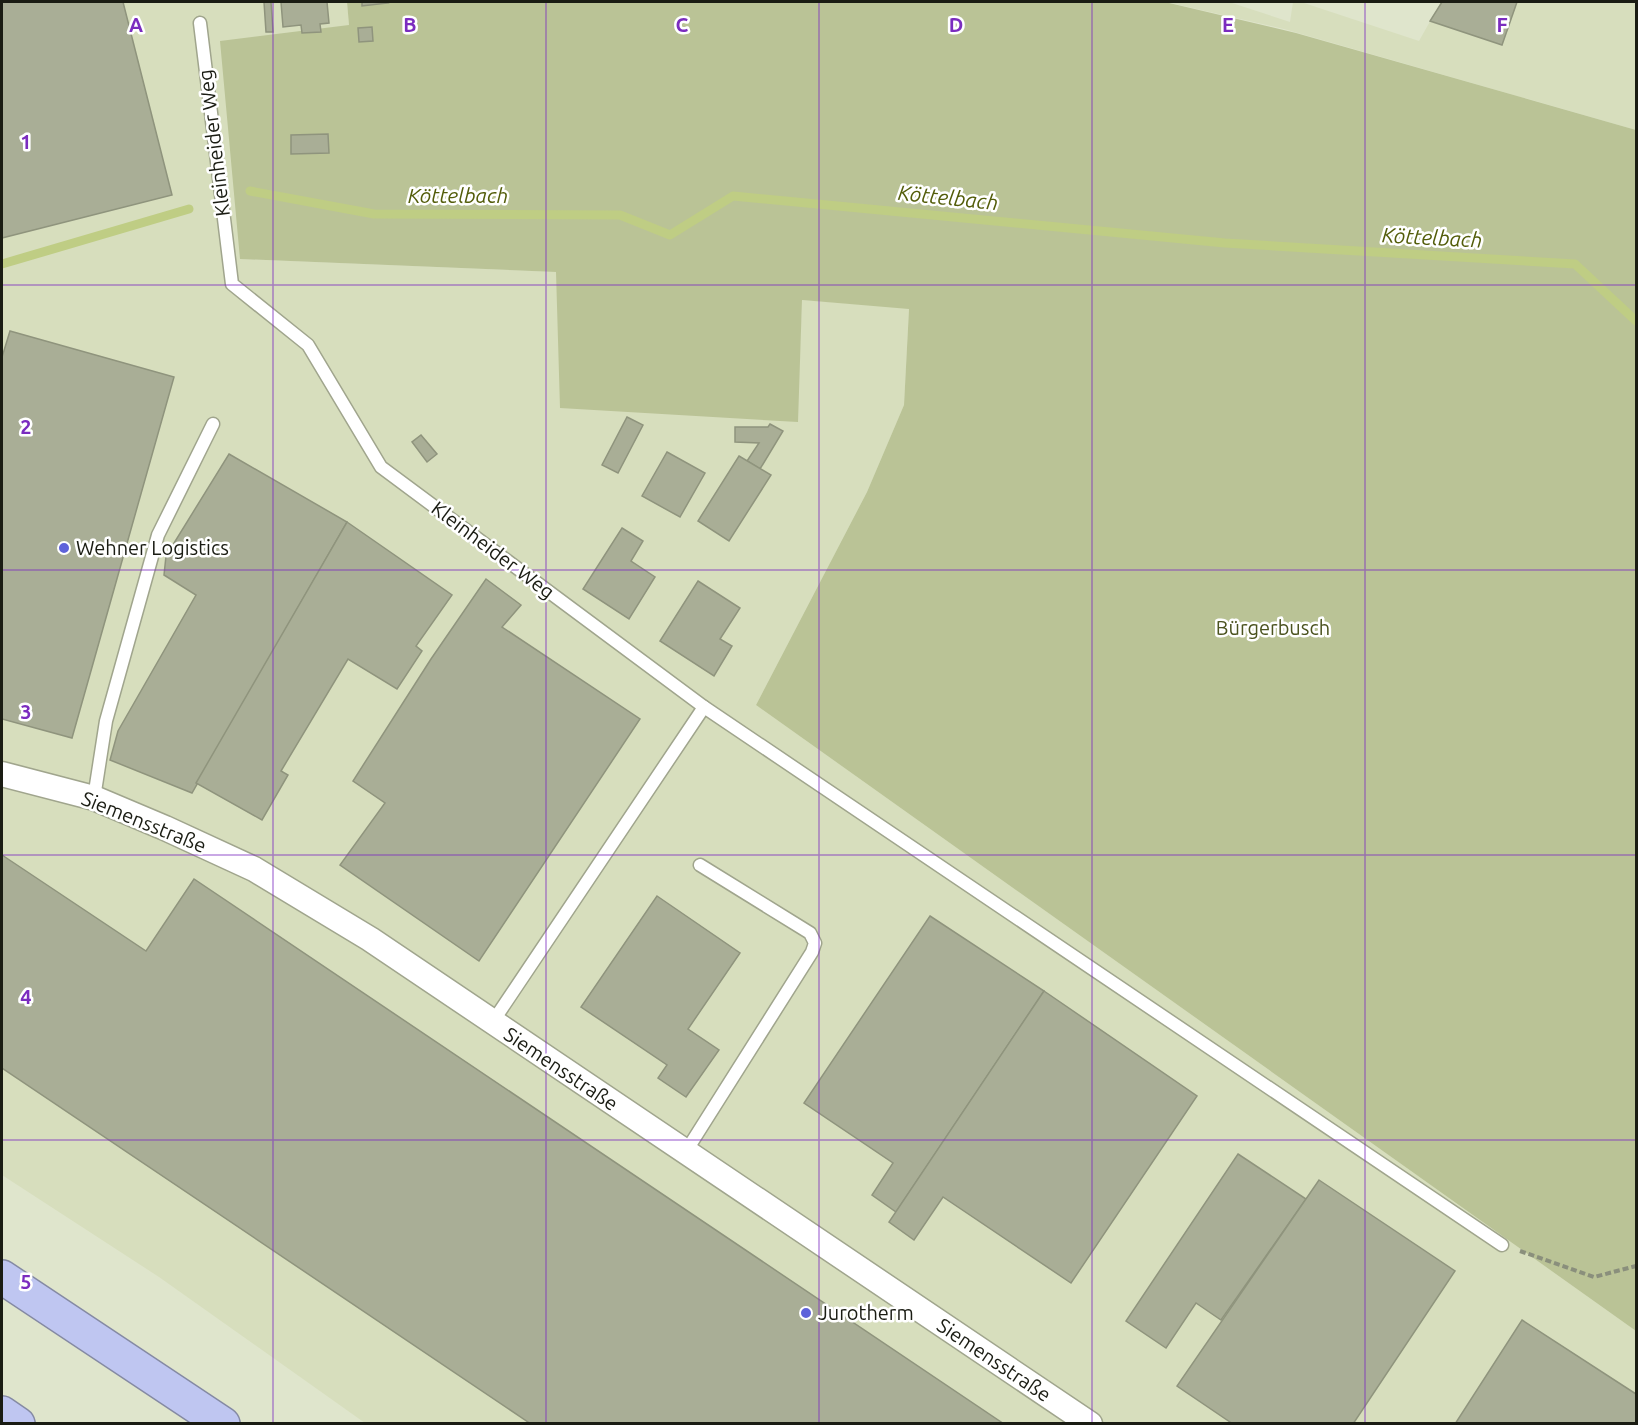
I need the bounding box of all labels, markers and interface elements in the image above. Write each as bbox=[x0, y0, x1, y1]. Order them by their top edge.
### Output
text: A bbox=[129, 13, 143, 36]
text: B bbox=[403, 13, 417, 36]
text: C bbox=[676, 13, 689, 36]
text: D bbox=[949, 13, 963, 36]
text: E bbox=[1222, 13, 1234, 36]
text: F bbox=[1496, 13, 1508, 36]
street label: Kleinheider Weg bbox=[193, 68, 234, 218]
text: 1 bbox=[20, 130, 32, 153]
water label: Köttelbach bbox=[897, 180, 999, 214]
water label: Köttelbach bbox=[408, 183, 508, 207]
water label: Köttelbach bbox=[1381, 222, 1483, 252]
text: 2 bbox=[20, 415, 32, 438]
street label: Kleinheider Weg bbox=[427, 496, 559, 603]
place label: Wehner Logistics bbox=[76, 536, 229, 559]
marker: Wehner Logistics bbox=[57, 541, 71, 555]
park label: Bürgerbusch bbox=[1216, 616, 1330, 639]
text: 3 bbox=[20, 700, 32, 723]
street label: Siemensstraße bbox=[79, 786, 210, 857]
text: 4 bbox=[20, 985, 32, 1008]
street label: Siemensstraße bbox=[500, 1022, 623, 1115]
text: 5 bbox=[20, 1270, 32, 1293]
place label: Jurotherm bbox=[818, 1301, 914, 1324]
marker: Jurotherm bbox=[799, 1306, 813, 1320]
street label: Siemensstraße bbox=[933, 1313, 1056, 1406]

